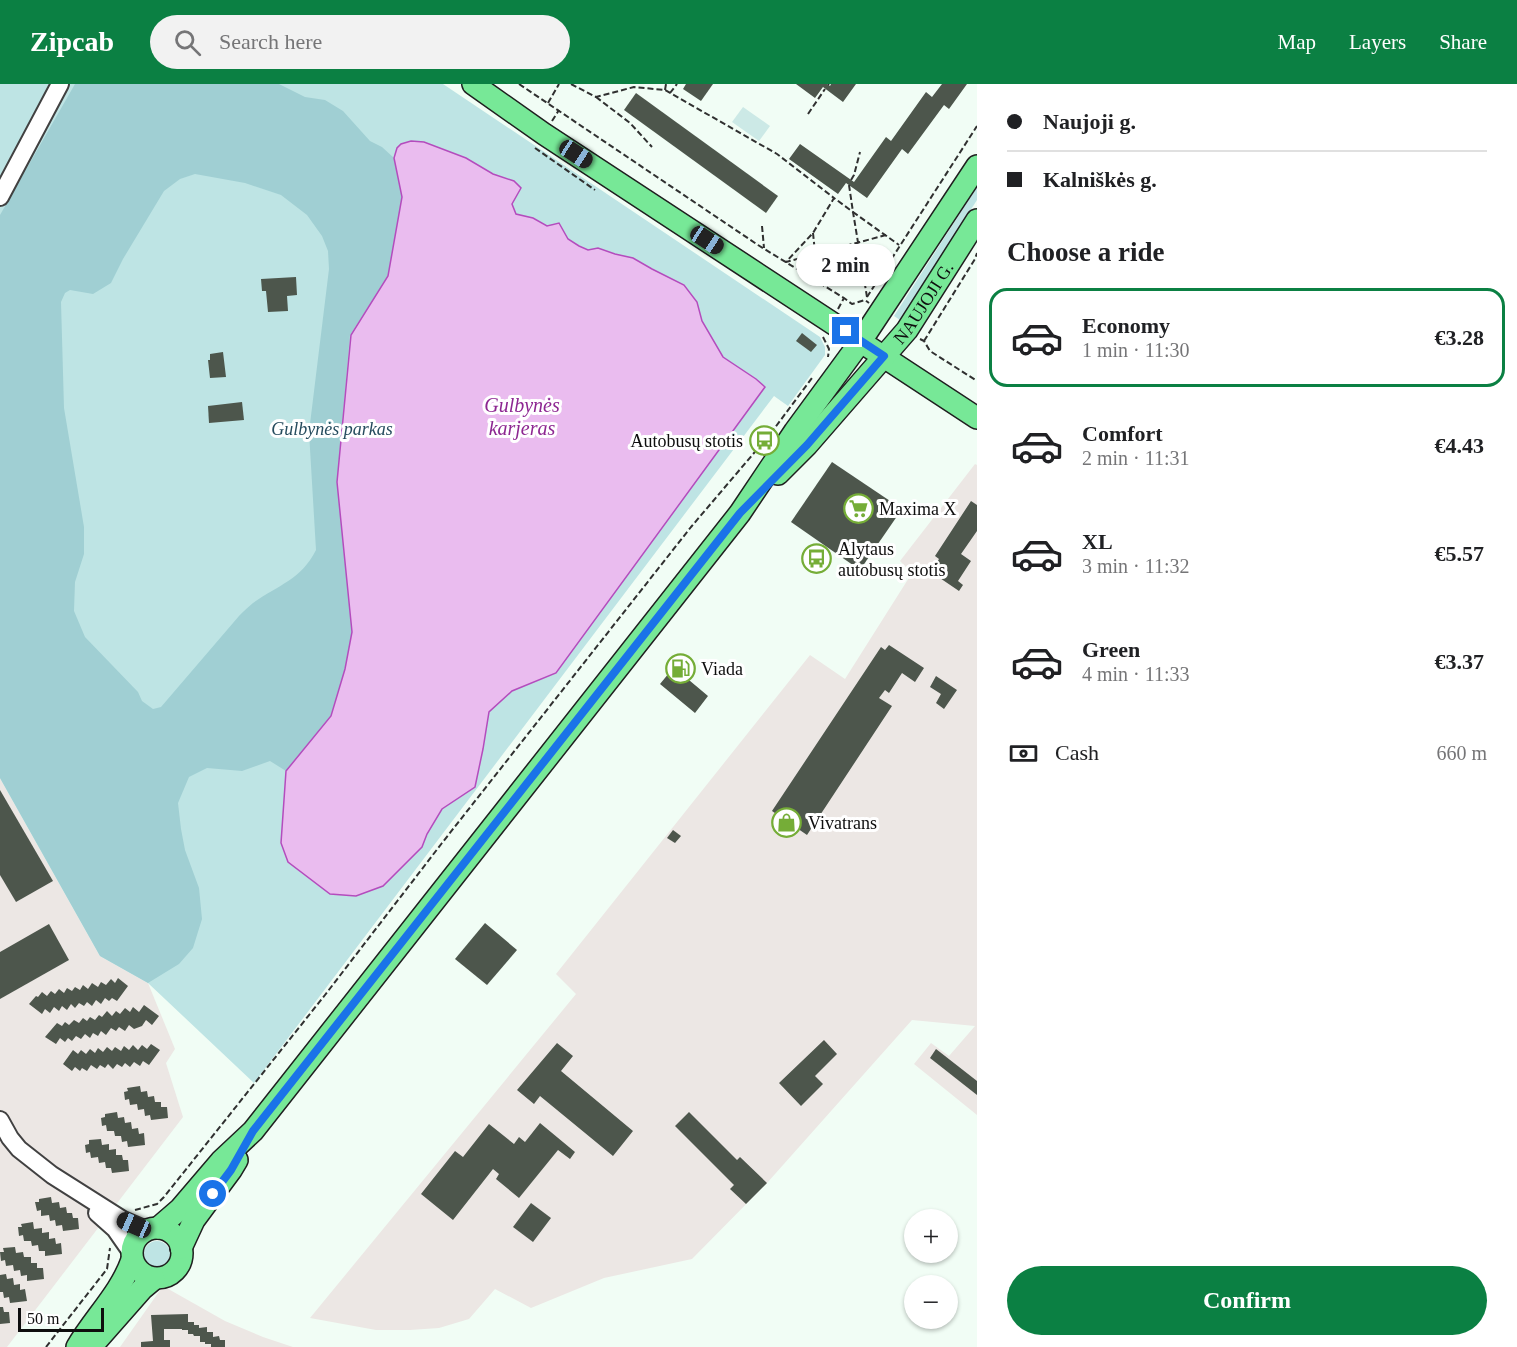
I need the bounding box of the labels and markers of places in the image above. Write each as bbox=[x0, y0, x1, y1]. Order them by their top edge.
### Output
bus stop icon: Autobusų stotis bbox=[748, 425, 780, 457]
place label: Autobusų stotis bbox=[630, 431, 743, 451]
supermarket icon: Maxima X bbox=[842, 493, 874, 525]
place label: Maxima X bbox=[879, 499, 956, 519]
place label: Alytaus autobusų stotis bbox=[838, 539, 946, 580]
bus stop icon: Alytaus autobusų stotis bbox=[801, 543, 833, 575]
fuel station icon: Viada bbox=[664, 653, 696, 685]
place label: Viada bbox=[701, 659, 743, 679]
shop icon: Vivatrans bbox=[771, 807, 803, 839]
place label: Vivatrans bbox=[808, 813, 877, 833]

